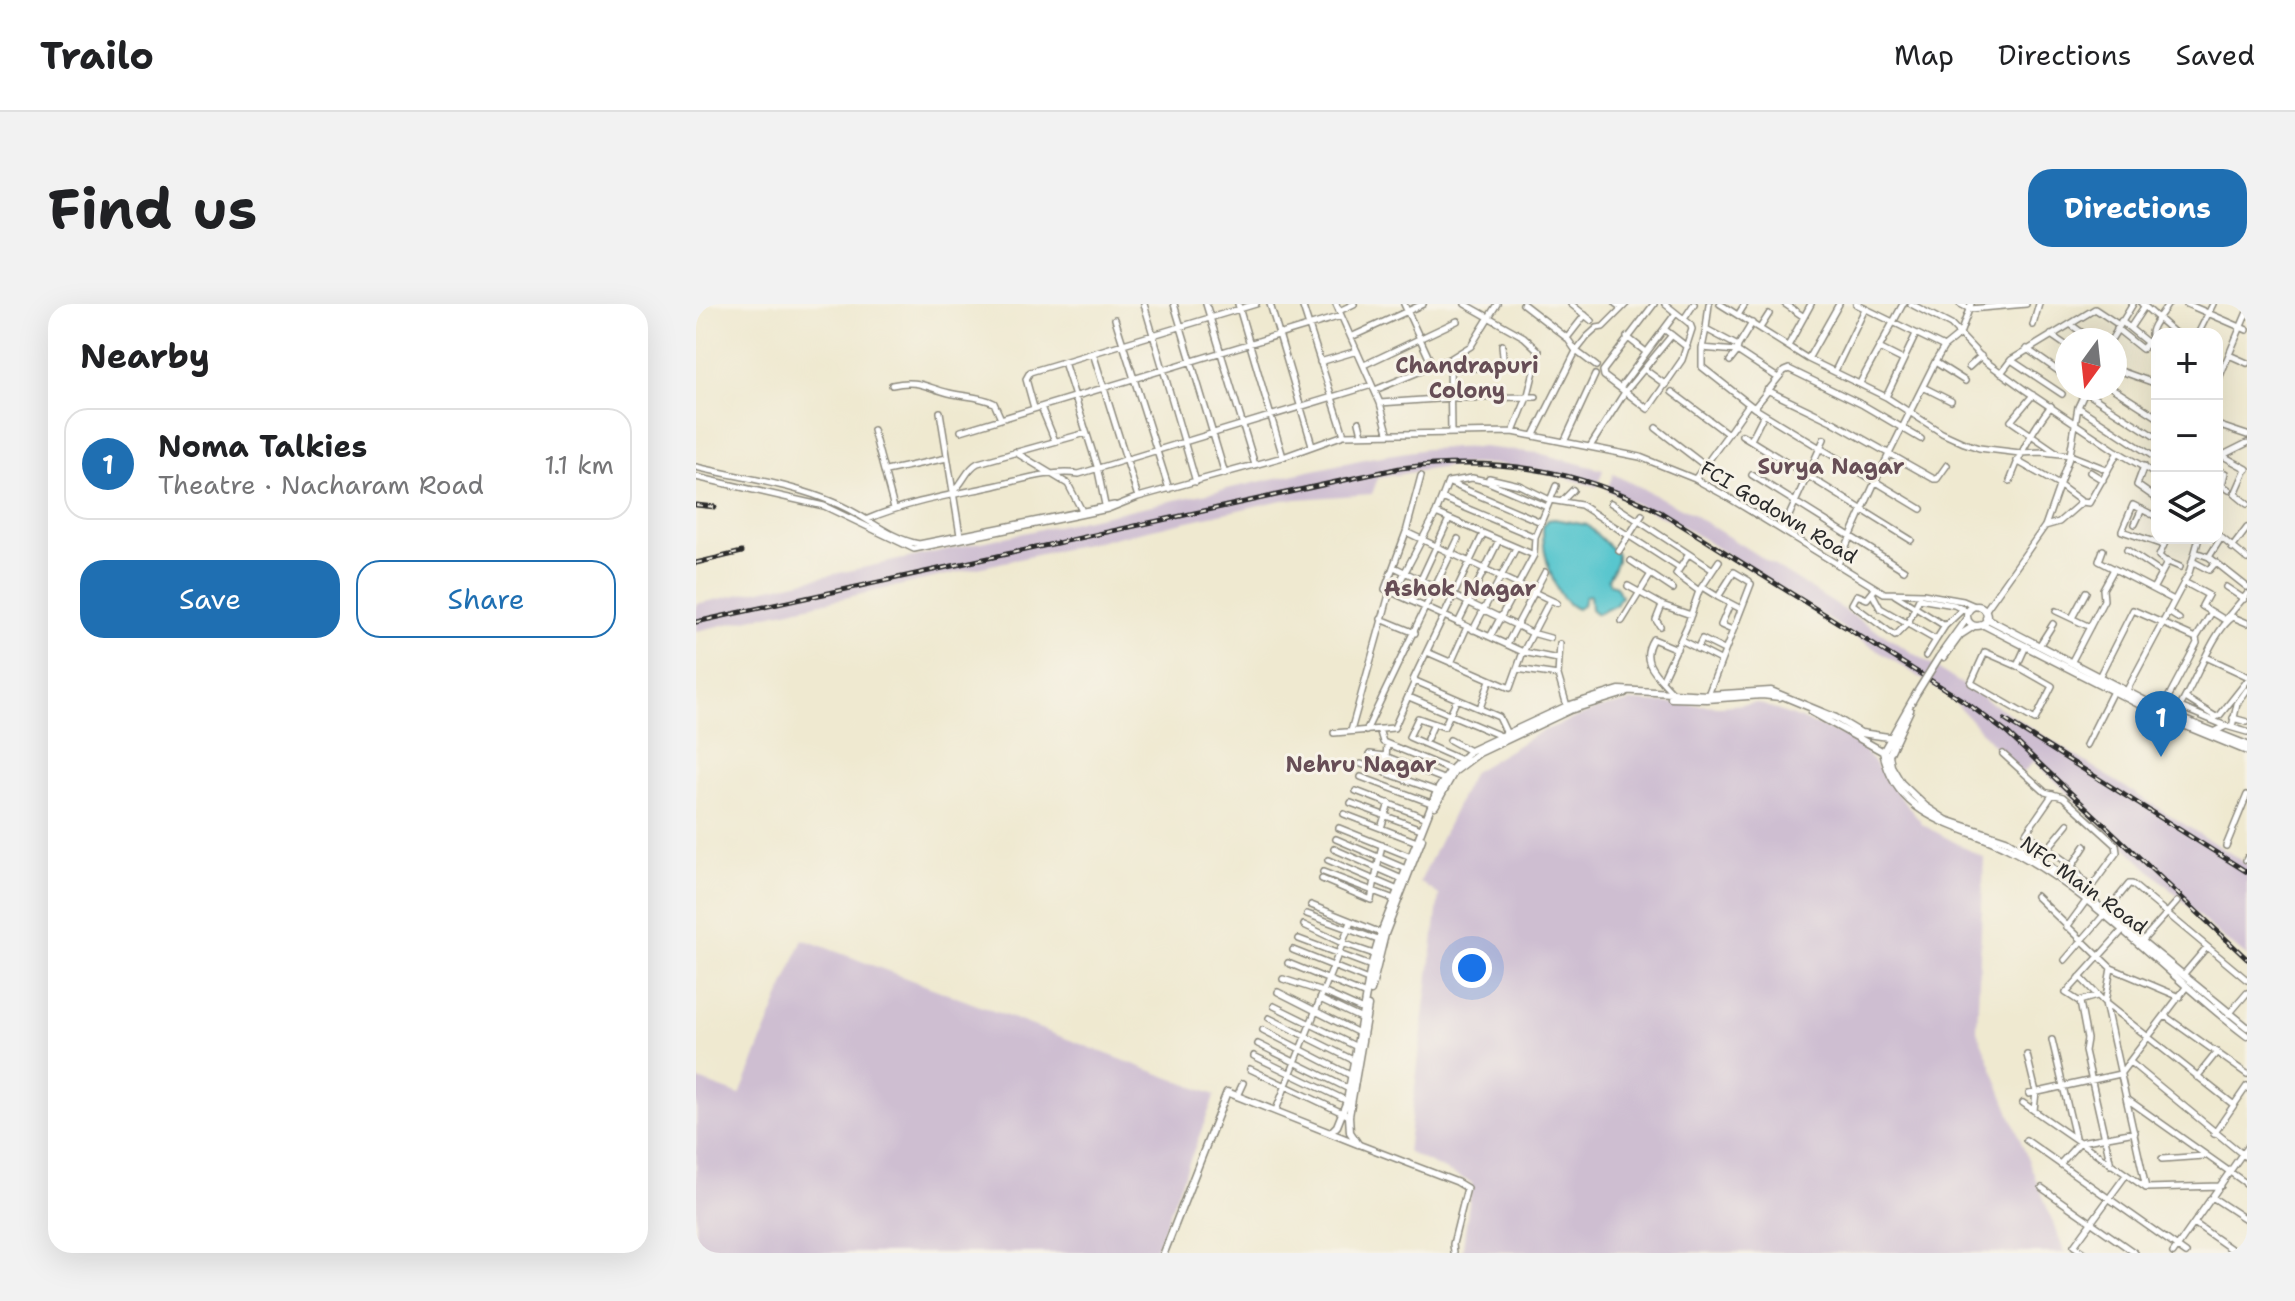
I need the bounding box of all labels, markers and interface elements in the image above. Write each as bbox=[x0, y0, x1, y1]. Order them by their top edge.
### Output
text: Trailo bbox=[40, 30, 154, 81]
text: Map bbox=[1894, 36, 1954, 74]
text: Directions bbox=[1998, 36, 2132, 74]
text: Saved bbox=[2176, 36, 2255, 74]
button: Directions bbox=[2028, 169, 2247, 247]
text: Find us bbox=[48, 171, 257, 246]
north arrow bbox=[2055, 328, 2127, 400]
map controls bbox=[2151, 328, 2223, 544]
button: + bbox=[2151, 328, 2223, 400]
text: Nearby bbox=[80, 333, 210, 379]
district label: Chandrapuri Colony bbox=[1395, 351, 1539, 405]
button: − bbox=[2151, 400, 2223, 472]
text: Noma Talkies bbox=[158, 426, 367, 467]
text: 1 bbox=[102, 447, 114, 482]
text: 1.1 km bbox=[544, 447, 614, 482]
district label: Surya Nagar bbox=[1757, 452, 1905, 481]
street label: FCI Godown Road bbox=[1696, 455, 1863, 569]
text: Theatre · Nacharam Road bbox=[158, 467, 484, 502]
button: layers bbox=[2151, 472, 2223, 544]
button: Save bbox=[80, 560, 340, 638]
button: Share bbox=[356, 560, 616, 638]
district label: Ashok Nagar bbox=[1384, 574, 1536, 603]
pin: 1 bbox=[2135, 691, 2187, 757]
district label: Nehru Nagar bbox=[1286, 750, 1437, 779]
street label: NFC Main Road bbox=[2015, 830, 2153, 940]
your location bbox=[1452, 948, 1492, 988]

